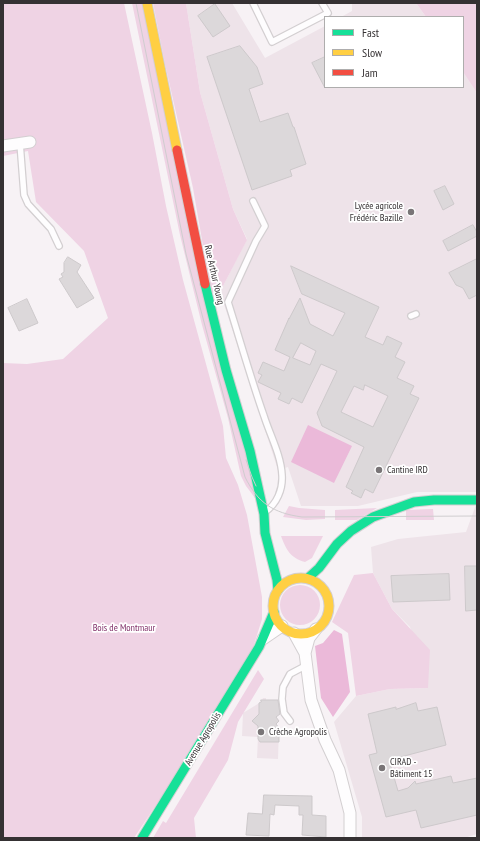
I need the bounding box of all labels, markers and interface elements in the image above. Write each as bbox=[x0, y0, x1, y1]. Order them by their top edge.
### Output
legend bbox=[324, 16, 464, 88]
text: Fast bbox=[362, 25, 379, 40]
text: Slow bbox=[362, 45, 382, 60]
text: Jam bbox=[362, 65, 378, 80]
place label: Lycée agricole Frédéric Bazille bbox=[350, 200, 403, 224]
marker: Lycée agricole Frédéric Bazille bbox=[406, 207, 416, 217]
street label: Rue Arthur Young bbox=[201, 244, 227, 306]
place label: Cantine IRD bbox=[387, 464, 428, 476]
marker: Cantine IRD bbox=[374, 465, 384, 475]
park label: Bois de Montmaur bbox=[93, 622, 155, 634]
street label: Avenue Agropolis bbox=[182, 710, 224, 768]
place label: Crèche Agropolis bbox=[269, 726, 327, 738]
marker: Crèche Agropolis bbox=[256, 727, 266, 737]
place label: CIRAD - Bâtiment 15 bbox=[390, 756, 433, 780]
marker: CIRAD - Bâtiment 15 bbox=[377, 763, 387, 773]

